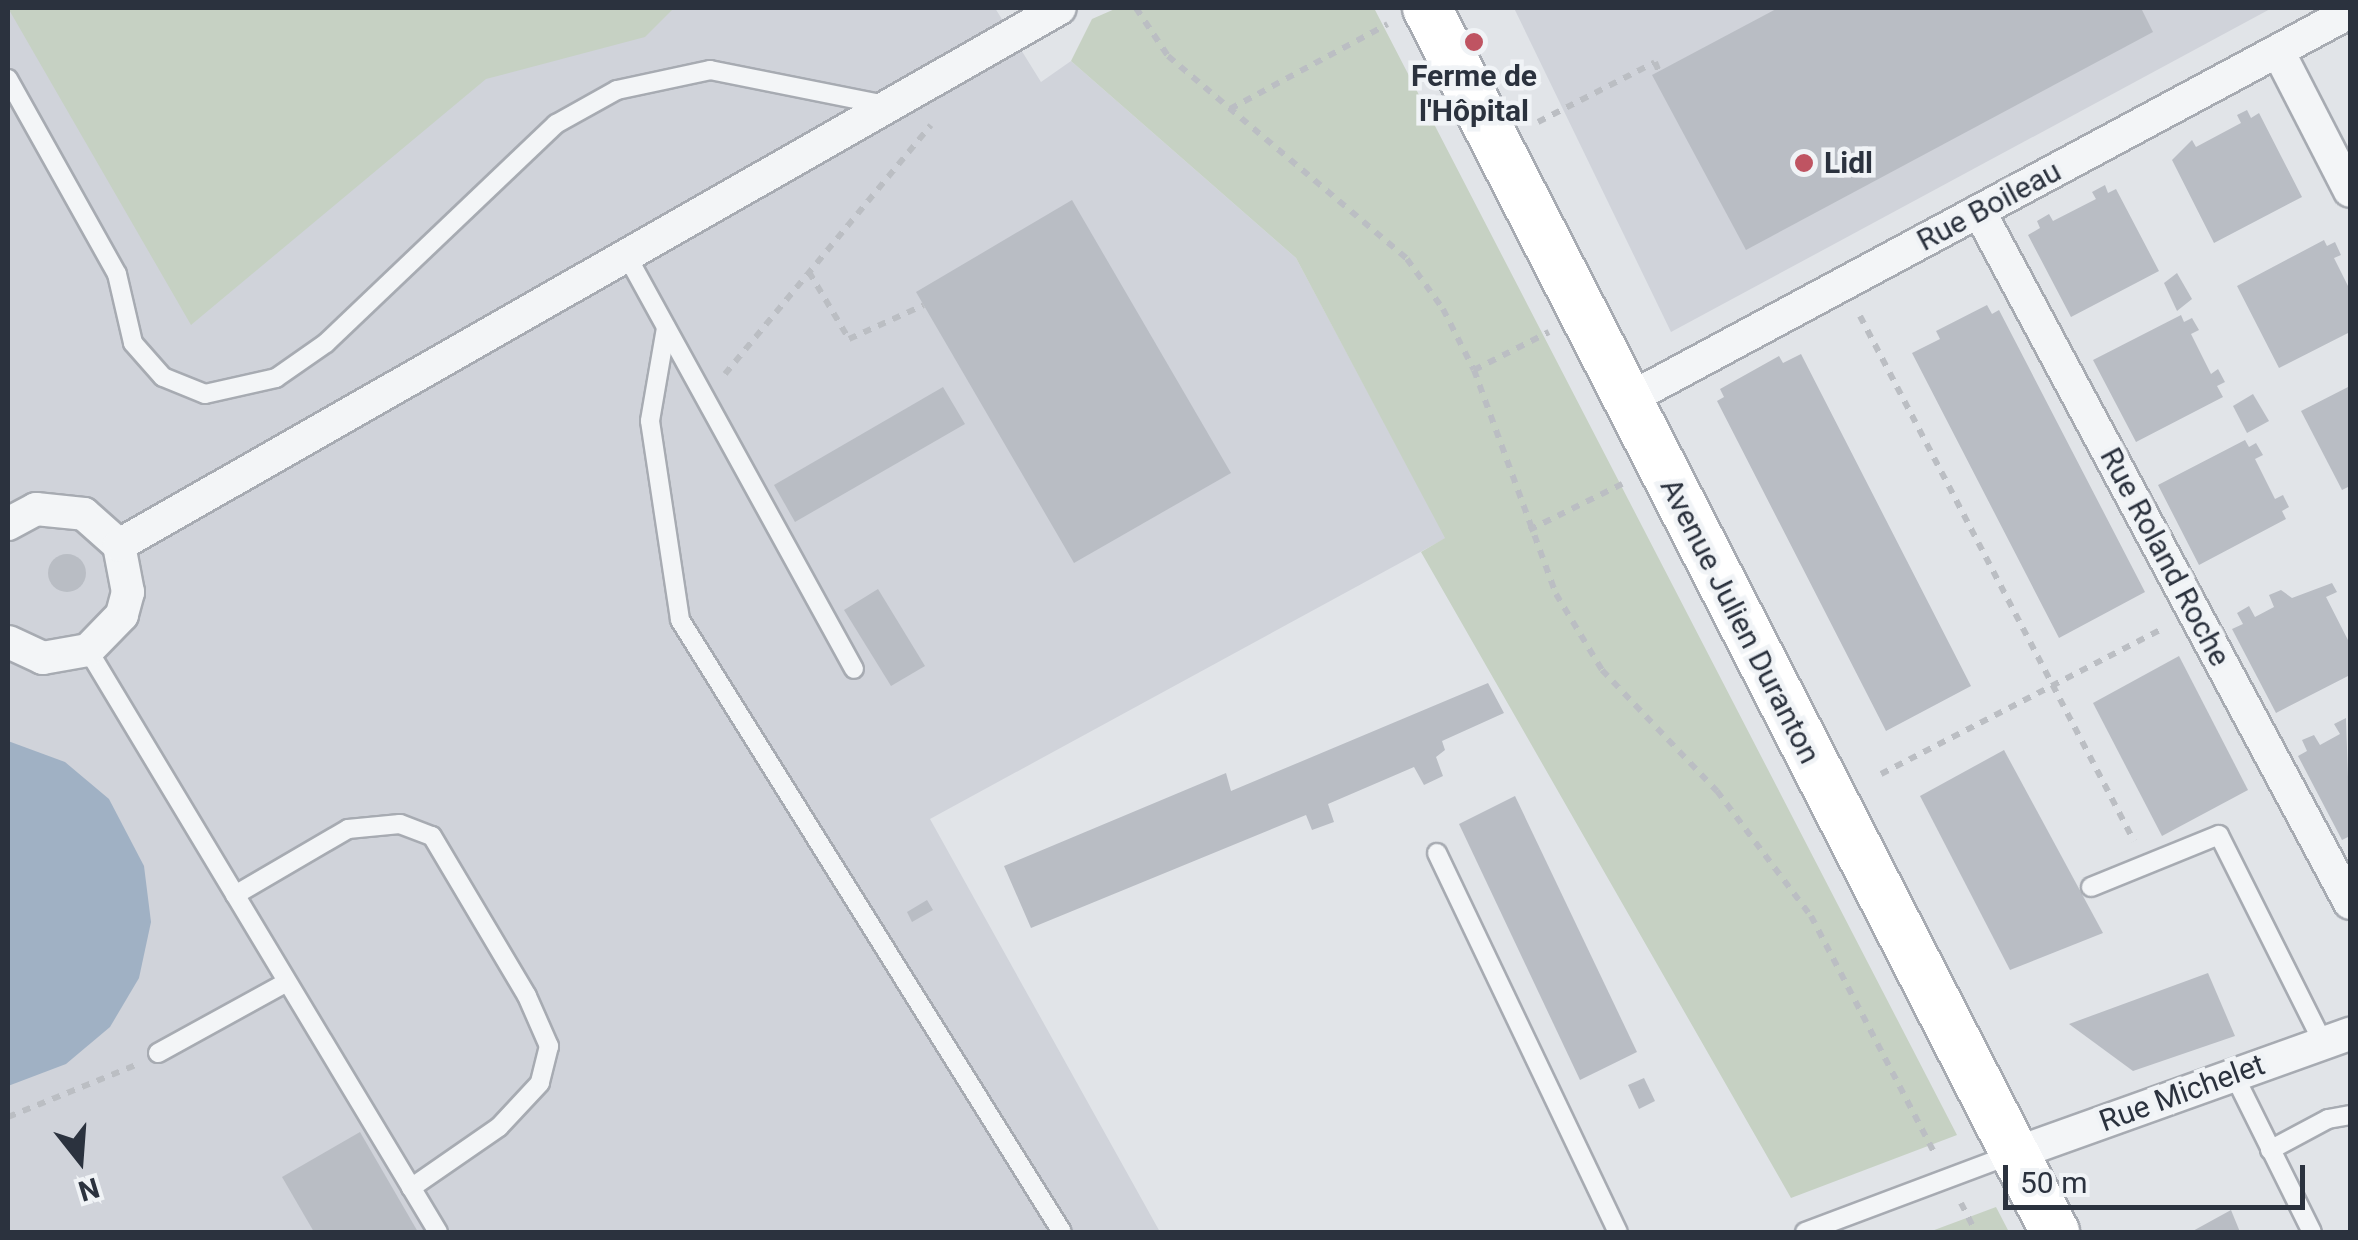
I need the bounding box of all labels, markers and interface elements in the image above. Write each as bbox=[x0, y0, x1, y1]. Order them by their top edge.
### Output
marker: Ferme de l'Hôpital bbox=[1463, 31, 1485, 53]
place label: Ferme de l'Hôpital bbox=[1411, 58, 1537, 128]
place label: Lidl bbox=[1824, 145, 1873, 181]
marker: Lidl bbox=[1793, 152, 1815, 174]
street label: Rue Boileau bbox=[1911, 153, 2067, 259]
street label: Rue Roland Roche bbox=[2092, 442, 2238, 672]
street label: Avenue Julien Duranton bbox=[1652, 472, 1828, 770]
street label: Rue Michelet bbox=[2095, 1046, 2269, 1140]
north arrow bbox=[30, 1110, 130, 1210]
scale bar bbox=[2008, 1145, 2310, 1207]
text: 50 m bbox=[2020, 1165, 2087, 1200]
text: N bbox=[75, 1170, 103, 1208]

